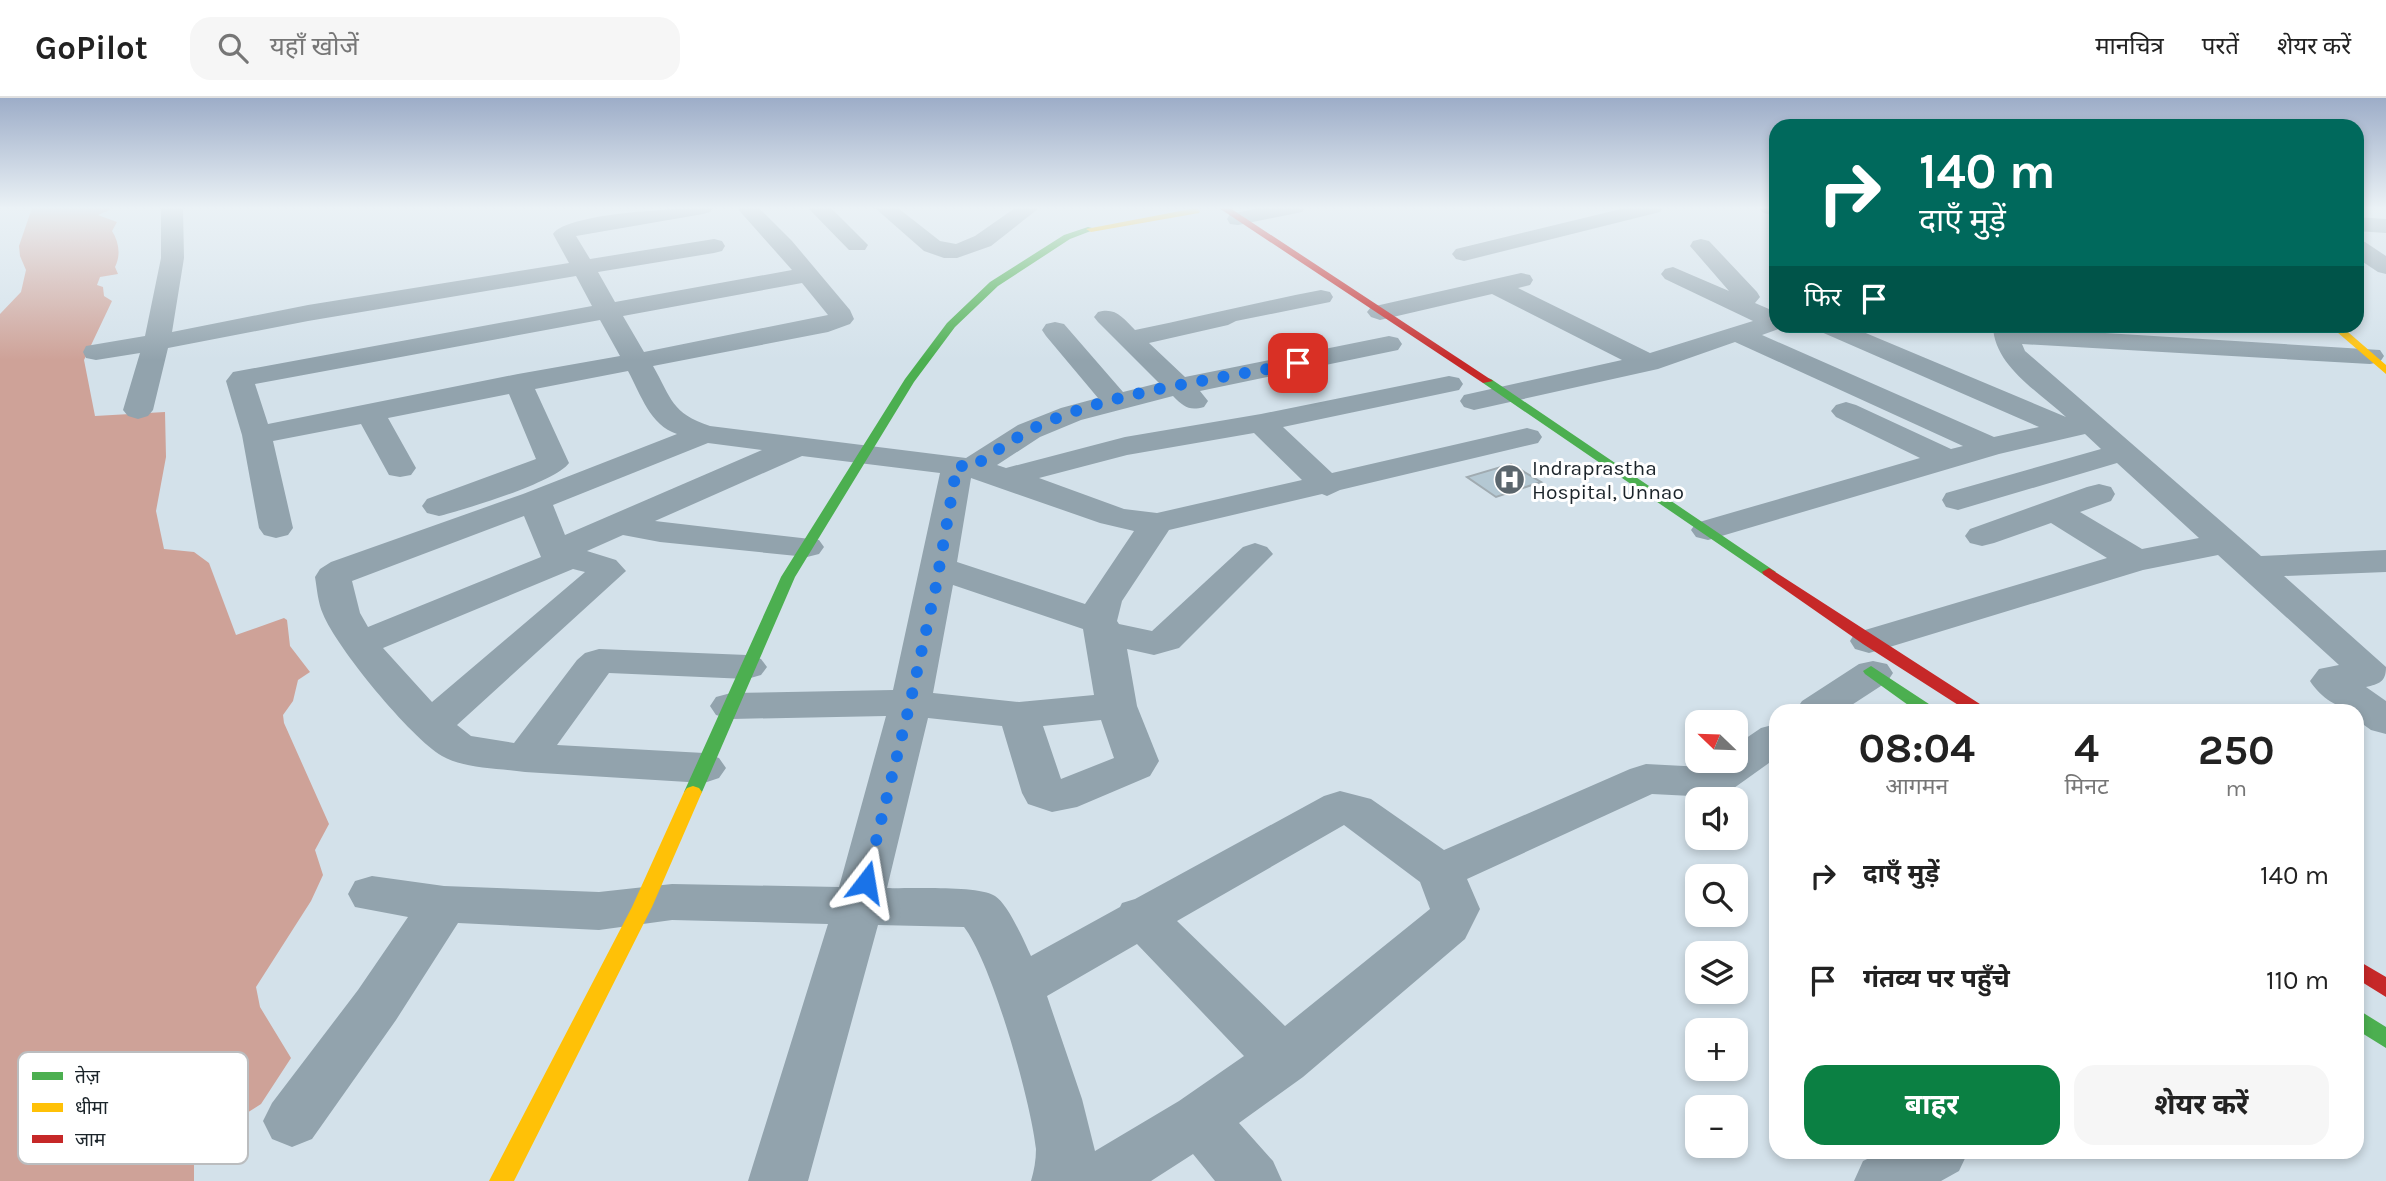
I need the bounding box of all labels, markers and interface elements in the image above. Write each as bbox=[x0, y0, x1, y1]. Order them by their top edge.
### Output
search box bbox=[190, 17, 680, 80]
text: GoPilot bbox=[35, 29, 148, 67]
icon: search bbox=[214, 29, 252, 67]
text: यहाँ खोजें bbox=[270, 31, 359, 62]
text: मानचित्र bbox=[2095, 32, 2164, 60]
text: परतें bbox=[2202, 32, 2239, 60]
text: शेयर करें bbox=[2277, 32, 2351, 60]
text: 140 m bbox=[1919, 143, 2056, 200]
icon: right bbox=[1804, 147, 1895, 238]
text: दाएँ मुड़ें bbox=[1919, 202, 2006, 239]
icon: arrive bbox=[1855, 280, 1893, 318]
text: फिर bbox=[1804, 282, 1841, 313]
pin bbox=[1268, 333, 1328, 393]
icon: arrive bbox=[1279, 344, 1317, 382]
place label: Indraprastha Hospital, Unnao bbox=[1532, 456, 1684, 504]
hospital icon: Indraprastha Hospital, Unnao bbox=[1492, 463, 1526, 497]
north arrow bbox=[1685, 710, 1748, 774]
map controls bbox=[1685, 710, 1748, 1158]
text: 08:04 bbox=[1858, 723, 1975, 773]
text: 4 bbox=[2074, 723, 2099, 773]
text: 250 bbox=[2198, 725, 2275, 775]
text: आगमन bbox=[1885, 773, 1948, 800]
text: मिनट bbox=[2065, 773, 2109, 800]
text: m bbox=[2226, 775, 2247, 802]
button: sound bbox=[1685, 787, 1748, 850]
position arrow bbox=[829, 845, 903, 919]
icon: right bbox=[1804, 857, 1842, 895]
text: दाएँ मुड़ें bbox=[1863, 858, 1939, 889]
text: 140 m bbox=[2260, 860, 2329, 891]
button: search bbox=[1685, 864, 1748, 927]
button: layers bbox=[1685, 941, 1748, 1004]
icon: arrive bbox=[1804, 962, 1842, 1000]
text: गंतव्य पर पहुँचे bbox=[1863, 963, 2010, 994]
text: 110 m bbox=[2266, 965, 2329, 996]
button: + bbox=[1685, 1018, 1748, 1081]
legend bbox=[18, 1052, 248, 1164]
text: तेज़ bbox=[75, 1065, 101, 1088]
button: बाहर bbox=[1804, 1065, 2060, 1145]
button: शेयर करें bbox=[2074, 1065, 2329, 1145]
button: − bbox=[1685, 1095, 1748, 1158]
text: धीमा bbox=[75, 1097, 109, 1119]
text: जाम bbox=[75, 1129, 106, 1151]

